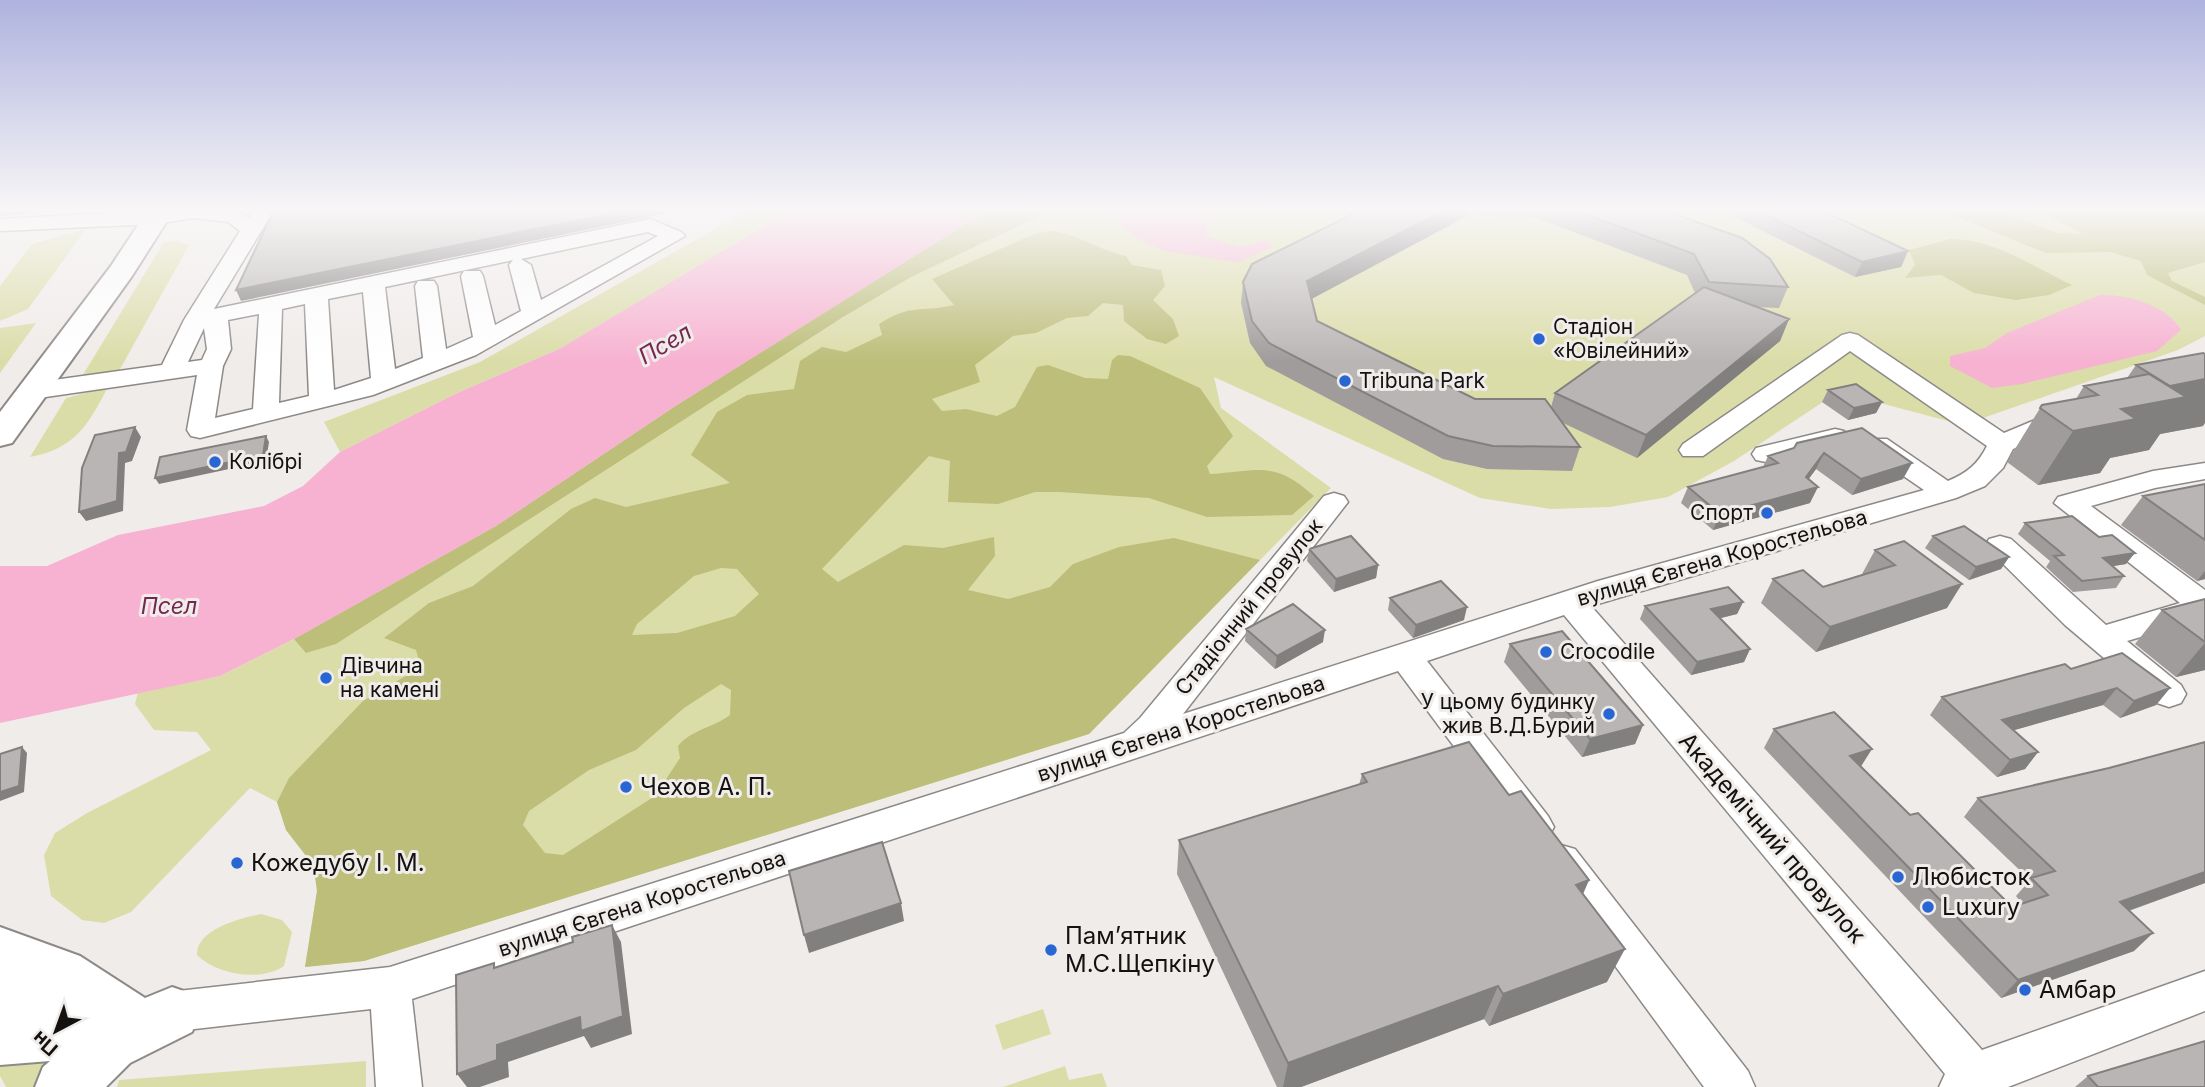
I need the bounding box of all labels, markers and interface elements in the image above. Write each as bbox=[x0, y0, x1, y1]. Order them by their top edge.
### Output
place label: Стадіон «Ювілейний» bbox=[1553, 314, 1690, 363]
water label: Псел bbox=[633, 318, 697, 370]
marker: Стадіон «Ювілейний» bbox=[1531, 331, 1547, 347]
place label: Tribuna Park bbox=[1359, 368, 1486, 393]
marker: Tribuna Park bbox=[1337, 373, 1353, 389]
place label: Колібрі bbox=[229, 449, 302, 474]
marker: Колібрі bbox=[207, 454, 223, 470]
place label: Спорт bbox=[1690, 500, 1753, 525]
street label: вулиця Євгена Коростельова bbox=[1574, 504, 1870, 611]
marker: Спорт bbox=[1759, 505, 1775, 521]
street label: Стадіонний провулок bbox=[1170, 513, 1328, 700]
water label: Псел bbox=[141, 592, 197, 620]
place label: Crocodile bbox=[1560, 639, 1655, 664]
marker: Crocodile bbox=[1538, 644, 1554, 660]
place label: Дівчина на камені bbox=[340, 653, 439, 702]
marker: Дівчина на камені bbox=[318, 670, 334, 686]
street label: вулиця Євгена Коростельова bbox=[1034, 670, 1328, 787]
place label: У цьому будинку жив В.Д.Бурий bbox=[1421, 689, 1595, 738]
marker: У цьому будинку жив В.Д.Бурий bbox=[1601, 706, 1617, 722]
street label: Академічний провулок bbox=[1673, 726, 1872, 949]
place label: Чехов А. П. bbox=[640, 772, 773, 801]
marker: Чехов А. П. bbox=[618, 779, 634, 795]
street label: вулиця Євгена Коростельова bbox=[495, 845, 789, 962]
place label: Кожедубу І. М. bbox=[251, 848, 425, 877]
marker: Кожедубу І. М. bbox=[229, 855, 245, 871]
place label: Любисток bbox=[1912, 862, 2030, 891]
marker: Любисток bbox=[1890, 869, 1906, 885]
place label: Luxury bbox=[1942, 892, 2020, 921]
marker: Luxury bbox=[1920, 899, 1936, 915]
place label: Пам’ятник М.С.Щепкіну bbox=[1065, 921, 1215, 978]
marker: Пам’ятник М.С.Щепкіну bbox=[1043, 942, 1059, 958]
place label: Амбар bbox=[2039, 975, 2116, 1004]
marker: Амбар bbox=[2017, 982, 2033, 998]
north arrow bbox=[21, 996, 91, 1066]
text: Пн bbox=[28, 1026, 63, 1061]

